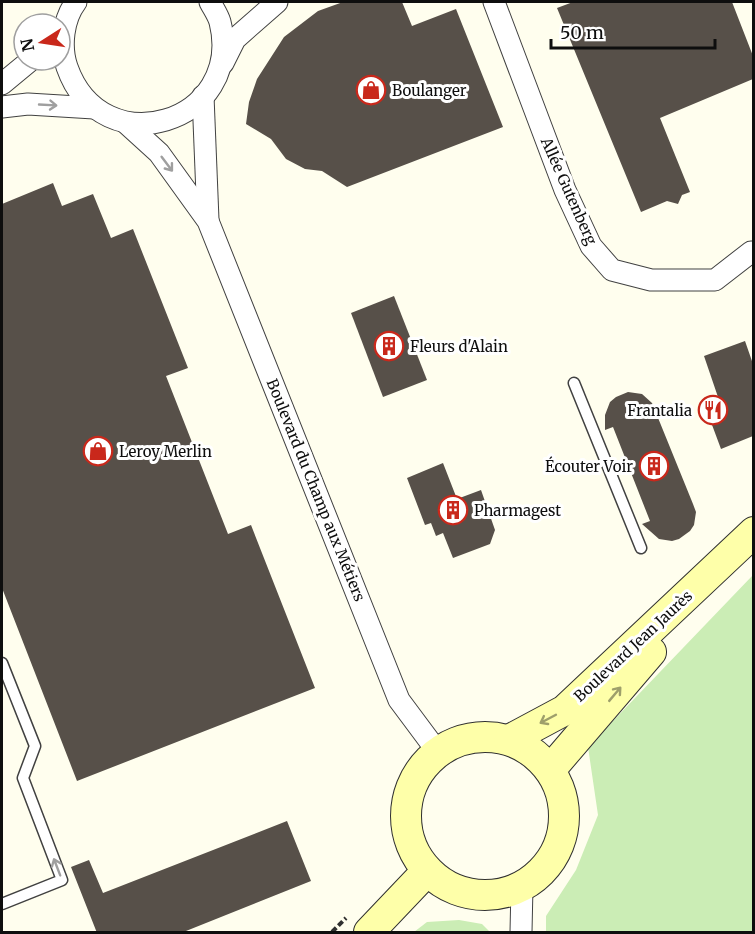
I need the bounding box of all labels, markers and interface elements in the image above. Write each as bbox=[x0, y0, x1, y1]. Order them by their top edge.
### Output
north arrow bbox=[12, 12, 72, 72]
scale bar bbox=[551, 12, 714, 50]
text: 50 m bbox=[560, 21, 604, 44]
text: N bbox=[16, 37, 38, 53]
shop icon: Boulanger bbox=[355, 74, 387, 106]
place label: Boulanger bbox=[392, 81, 467, 100]
one-way arrow bbox=[37, 100, 57, 111]
street label: Allée Gutenberg bbox=[536, 133, 601, 248]
one-way arrow bbox=[161, 155, 174, 171]
building icon: Fleurs d'Alain bbox=[373, 330, 405, 362]
place label: Fleurs d'Alain bbox=[410, 337, 508, 356]
street label: Boulevard du Champ aux Métiers bbox=[263, 376, 369, 604]
restaurant icon: Frantalia bbox=[697, 394, 729, 426]
place label: Frantalia bbox=[627, 401, 692, 420]
shop icon: Leroy Merlin bbox=[82, 435, 114, 467]
place label: Leroy Merlin bbox=[119, 442, 212, 461]
building icon: Écouter Voir bbox=[638, 450, 670, 482]
place label: Écouter Voir bbox=[545, 456, 633, 476]
building icon: Pharmagest bbox=[437, 494, 469, 526]
place label: Pharmagest bbox=[474, 501, 561, 520]
street label: Boulevard Jean Jaurès bbox=[570, 586, 696, 706]
one-way arrow bbox=[608, 687, 622, 702]
one-way arrow bbox=[540, 713, 557, 725]
one-way arrow bbox=[51, 858, 62, 877]

